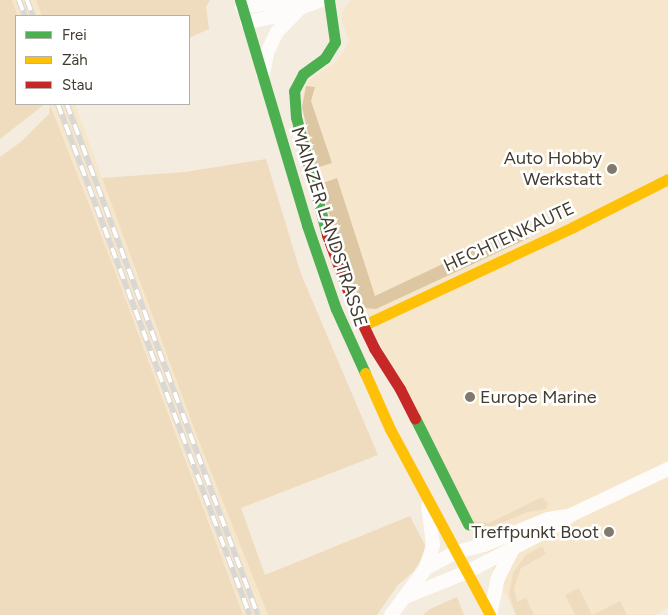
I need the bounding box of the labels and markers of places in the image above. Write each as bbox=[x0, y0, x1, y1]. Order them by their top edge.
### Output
place label: Auto Hobby Werkstatt bbox=[504, 148, 602, 190]
marker: Auto Hobby Werkstatt bbox=[606, 163, 618, 175]
place label: Europe Marine bbox=[480, 386, 597, 408]
marker: Europe Marine bbox=[464, 391, 476, 403]
place label: Treffpunkt Boot bbox=[471, 521, 599, 543]
marker: Treffpunkt Boot bbox=[603, 526, 615, 538]

